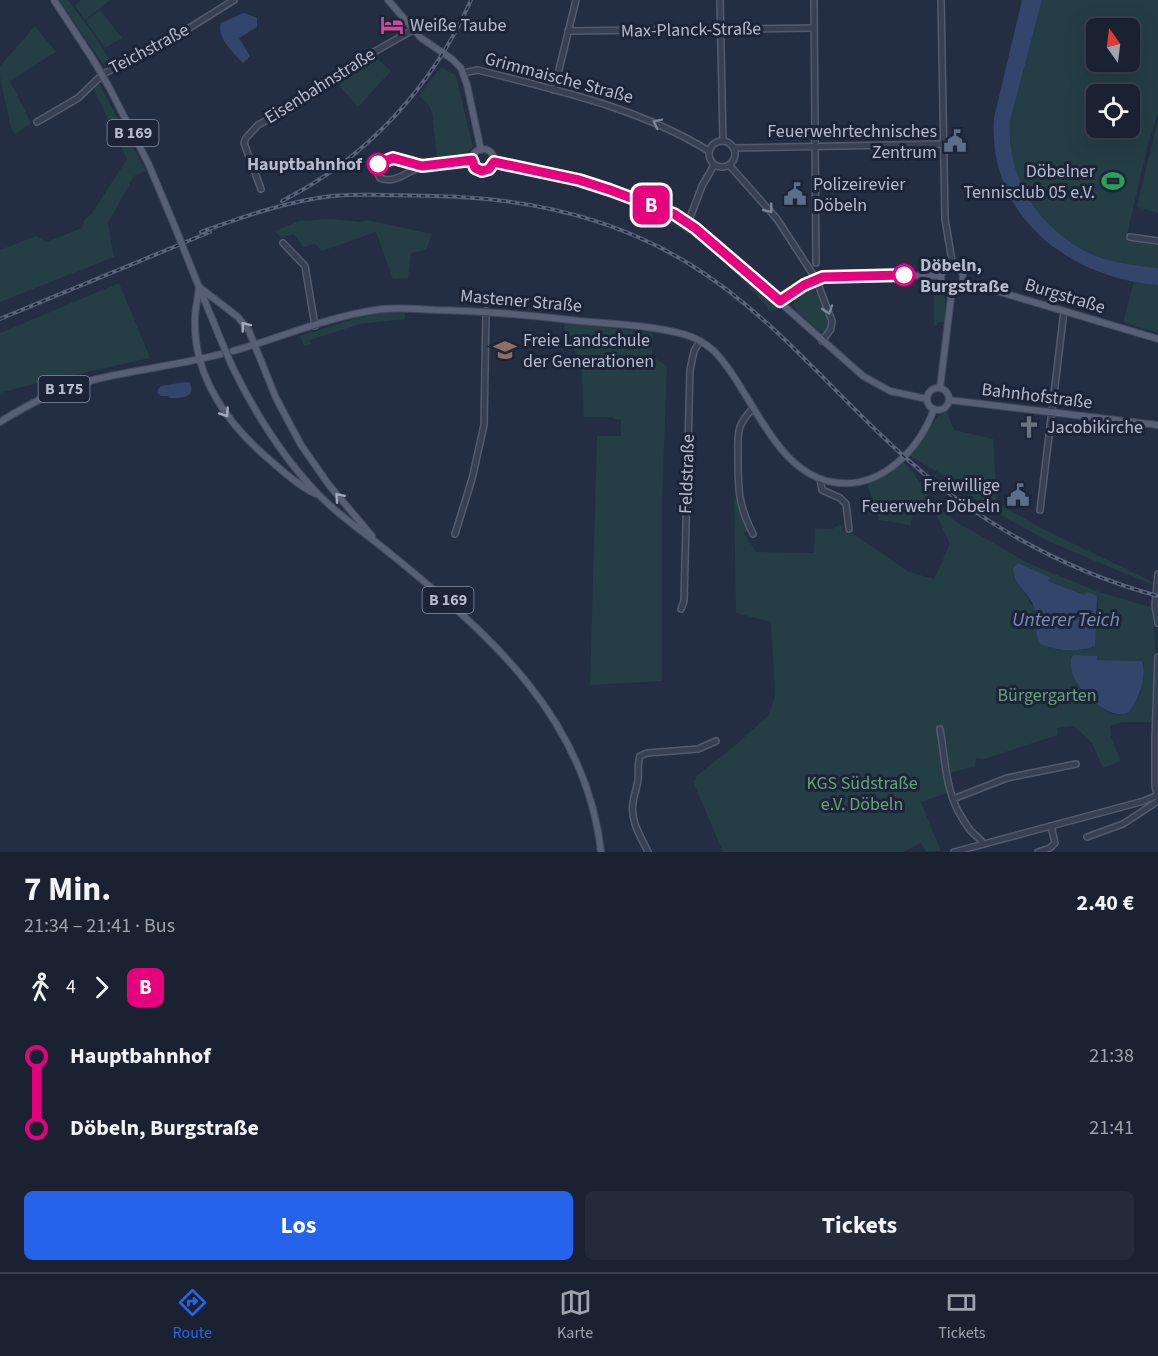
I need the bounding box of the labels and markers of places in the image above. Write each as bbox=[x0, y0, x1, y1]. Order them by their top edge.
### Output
hotel icon: Weiße Taube bbox=[379, 12, 405, 38]
place label: Weiße Taube bbox=[410, 13, 507, 38]
place label: Feuerwehrtechnisches Zentrum bbox=[767, 119, 937, 165]
public building icon: Feuerwehrtechnisches Zentrum bbox=[942, 128, 968, 154]
place label: Hauptbahnhof bbox=[247, 152, 363, 177]
marker: Hauptbahnhof bbox=[367, 153, 389, 175]
place label: Döbelner Tennisclub 05 e.V. bbox=[963, 159, 1096, 205]
sports icon: Döbelner Tennisclub 05 e.V. bbox=[1100, 168, 1126, 194]
place label: Polizeirevier Döbeln bbox=[813, 172, 906, 218]
public building icon: Polizeirevier Döbeln bbox=[782, 181, 808, 207]
place label: Döbeln, Burgstraße bbox=[920, 253, 1009, 299]
marker: Döbeln, Burgstraße bbox=[893, 264, 915, 286]
place label: Freie Landschule der Generationen bbox=[523, 328, 654, 374]
school or university icon: Freie Landschule der Generationen bbox=[492, 337, 518, 363]
church icon: Jacobikirche bbox=[1016, 414, 1042, 440]
place label: Jacobikirche bbox=[1047, 415, 1143, 440]
place label: Freiwillige Feuerwehr Döbeln bbox=[862, 473, 1000, 519]
public building icon: Freiwillige Feuerwehr Döbeln bbox=[1005, 482, 1031, 508]

